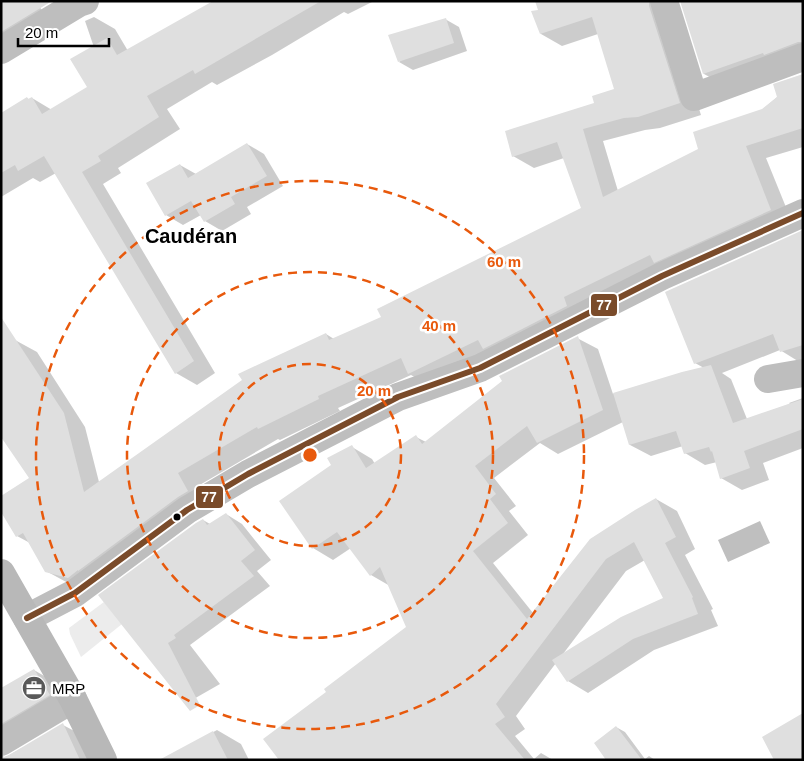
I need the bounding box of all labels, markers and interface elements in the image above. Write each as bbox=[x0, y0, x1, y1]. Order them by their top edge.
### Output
scale bar bbox=[18, 15, 109, 47]
text: 20 m bbox=[25, 24, 58, 41]
district label: Caudéran bbox=[145, 225, 237, 247]
text: 60 m bbox=[487, 253, 521, 270]
line badge: 77 bbox=[590, 293, 618, 317]
text: 77 bbox=[596, 297, 612, 313]
text: 40 m bbox=[422, 317, 456, 334]
text: 20 m bbox=[357, 382, 391, 399]
centre of rings bbox=[301, 446, 319, 464]
line badge: 77 bbox=[195, 485, 224, 509]
text: 77 bbox=[201, 489, 217, 505]
unlabelled marker bbox=[172, 512, 182, 522]
office icon: MRP bbox=[21, 675, 47, 701]
place label: MRP bbox=[52, 680, 85, 697]

